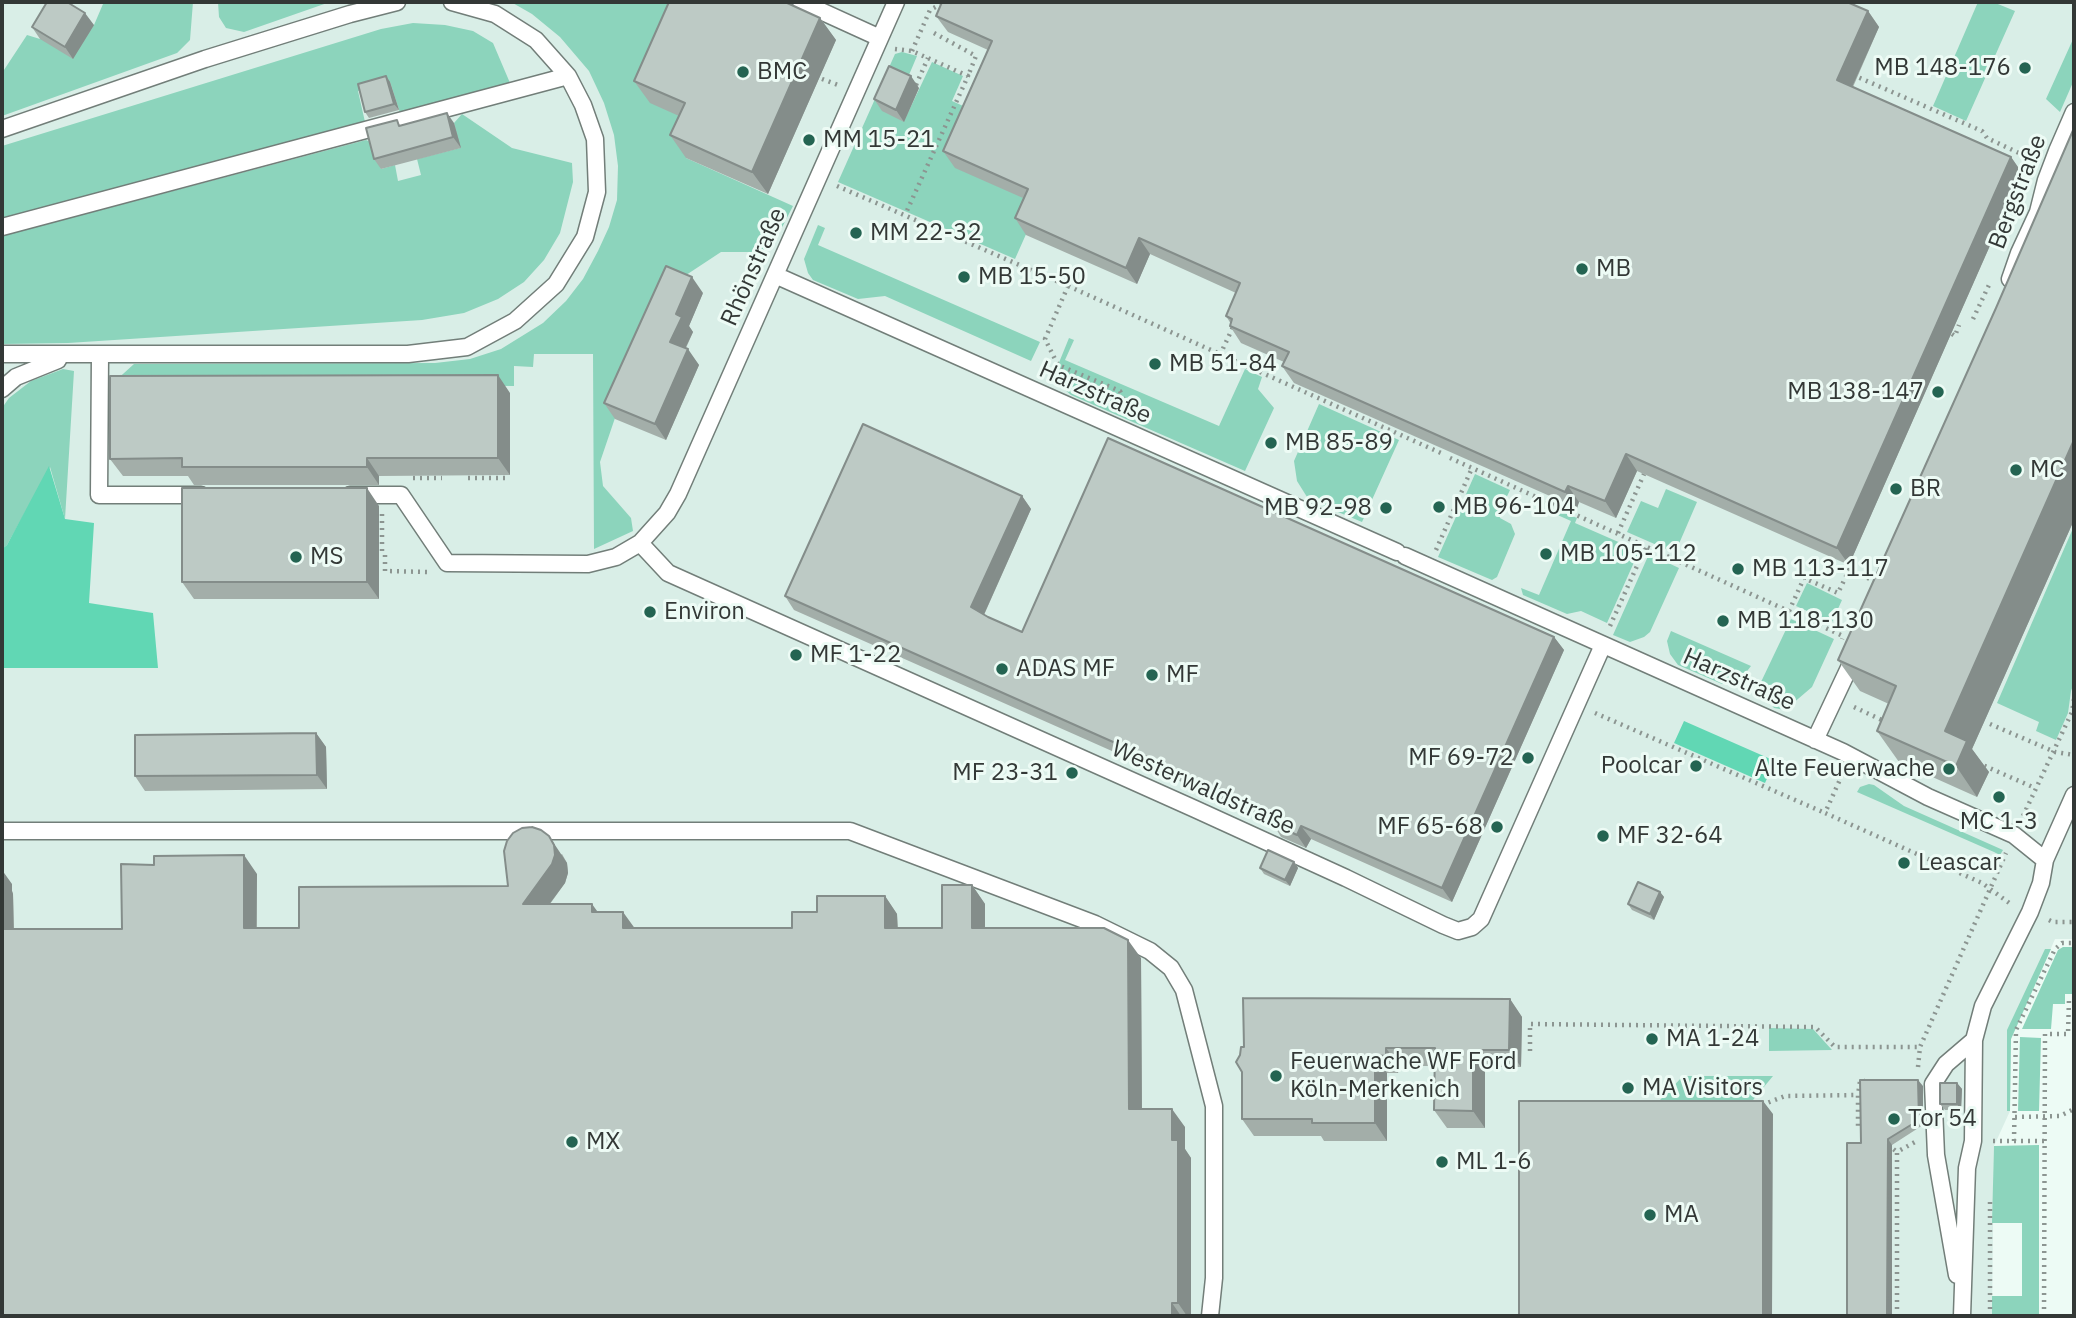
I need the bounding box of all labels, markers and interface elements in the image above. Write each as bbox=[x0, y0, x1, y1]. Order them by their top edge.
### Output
place label: MB 148-176 bbox=[1874, 54, 2011, 82]
place label: BMC bbox=[757, 58, 807, 86]
marker: MB 148-176 bbox=[2017, 60, 2033, 76]
marker: BMC bbox=[735, 64, 751, 80]
place label: MM 15-21 bbox=[823, 126, 935, 154]
street label: Bergstraße bbox=[1983, 131, 2053, 253]
marker: MM 15-21 bbox=[801, 132, 817, 148]
street label: Rhönstraße bbox=[715, 204, 793, 330]
place label: MM 22-32 bbox=[870, 219, 982, 247]
marker: MM 22-32 bbox=[848, 225, 864, 241]
place label: MB bbox=[1596, 255, 1631, 283]
marker: MB bbox=[1574, 261, 1590, 277]
place label: MB 15-50 bbox=[978, 263, 1086, 291]
marker: MB 15-50 bbox=[956, 269, 972, 285]
place label: MB 51-84 bbox=[1169, 350, 1277, 378]
street label: Harzstraße bbox=[1034, 355, 1156, 431]
marker: MB 51-84 bbox=[1147, 356, 1163, 372]
place label: MB 138-147 bbox=[1787, 378, 1924, 406]
marker: MB 138-147 bbox=[1930, 384, 1946, 400]
place label: MB 85-89 bbox=[1285, 429, 1393, 457]
marker: MB 85-89 bbox=[1263, 435, 1279, 451]
place label: MC bbox=[2030, 456, 2064, 484]
marker: MC bbox=[2008, 462, 2024, 478]
place label: BR bbox=[1910, 475, 1941, 503]
marker: BR bbox=[1888, 481, 1904, 497]
place label: MB 96-104 bbox=[1453, 493, 1575, 521]
place label: MB 92-98 bbox=[1264, 494, 1372, 522]
marker: MB 96-104 bbox=[1431, 499, 1447, 515]
marker: MB 92-98 bbox=[1378, 500, 1394, 516]
place label: MB 105-112 bbox=[1560, 540, 1697, 568]
place label: MS bbox=[310, 543, 343, 571]
marker: MB 105-112 bbox=[1538, 546, 1554, 562]
marker: MS bbox=[288, 549, 304, 565]
place label: MB 113-117 bbox=[1752, 555, 1889, 583]
marker: MB 113-117 bbox=[1730, 561, 1746, 577]
place label: Environ bbox=[664, 598, 745, 626]
marker: Environ bbox=[642, 604, 658, 620]
place label: MB 118-130 bbox=[1737, 607, 1874, 635]
marker: MB 118-130 bbox=[1715, 613, 1731, 629]
place label: MF 1-22 bbox=[810, 641, 901, 669]
street label: Harzstraße bbox=[1678, 642, 1800, 718]
marker: MF 1-22 bbox=[788, 647, 804, 663]
place label: ADAS MF bbox=[1016, 655, 1115, 683]
marker: ADAS MF bbox=[994, 661, 1010, 677]
place label: MF bbox=[1166, 661, 1199, 689]
marker: MF bbox=[1144, 667, 1160, 683]
street label: Westerwaldstraße bbox=[1107, 735, 1299, 841]
place label: MF 69-72 bbox=[1408, 744, 1514, 772]
marker: MF 69-72 bbox=[1520, 750, 1536, 766]
place label: Poolcar bbox=[1601, 752, 1682, 780]
place label: Alte Feuerwache bbox=[1754, 755, 1935, 783]
marker: Poolcar bbox=[1688, 758, 1704, 774]
place label: MF 23-31 bbox=[952, 759, 1058, 787]
marker: Alte Feuerwache bbox=[1941, 761, 1957, 777]
marker: MF 23-31 bbox=[1064, 765, 1080, 781]
marker: MC 1-3 bbox=[1991, 789, 2007, 805]
place label: MC 1-3 bbox=[1960, 808, 2038, 836]
place label: MF 65-68 bbox=[1377, 813, 1483, 841]
marker: MF 65-68 bbox=[1489, 819, 1505, 835]
place label: MF 32-64 bbox=[1617, 822, 1723, 850]
marker: MF 32-64 bbox=[1595, 828, 1611, 844]
place label: Leascar bbox=[1918, 849, 2001, 877]
marker: Leascar bbox=[1896, 855, 1912, 871]
place label: MA 1-24 bbox=[1666, 1025, 1759, 1053]
marker: MA 1-24 bbox=[1644, 1031, 1660, 1047]
place label: Feuerwache WF Ford Köln-Merkenich bbox=[1290, 1048, 1517, 1104]
marker: Feuerwache WF Ford Köln-Merkenich bbox=[1268, 1068, 1284, 1084]
place label: MA Visitors bbox=[1642, 1074, 1763, 1102]
marker: MA Visitors bbox=[1620, 1080, 1636, 1096]
place label: Tor 54 bbox=[1908, 1105, 1977, 1133]
marker: Tor 54 bbox=[1886, 1111, 1902, 1127]
place label: MX bbox=[586, 1128, 620, 1156]
marker: MX bbox=[564, 1134, 580, 1150]
place label: ML 1-6 bbox=[1456, 1148, 1532, 1176]
marker: ML 1-6 bbox=[1434, 1154, 1450, 1170]
place label: MA bbox=[1664, 1201, 1699, 1229]
marker: MA bbox=[1642, 1207, 1658, 1223]

